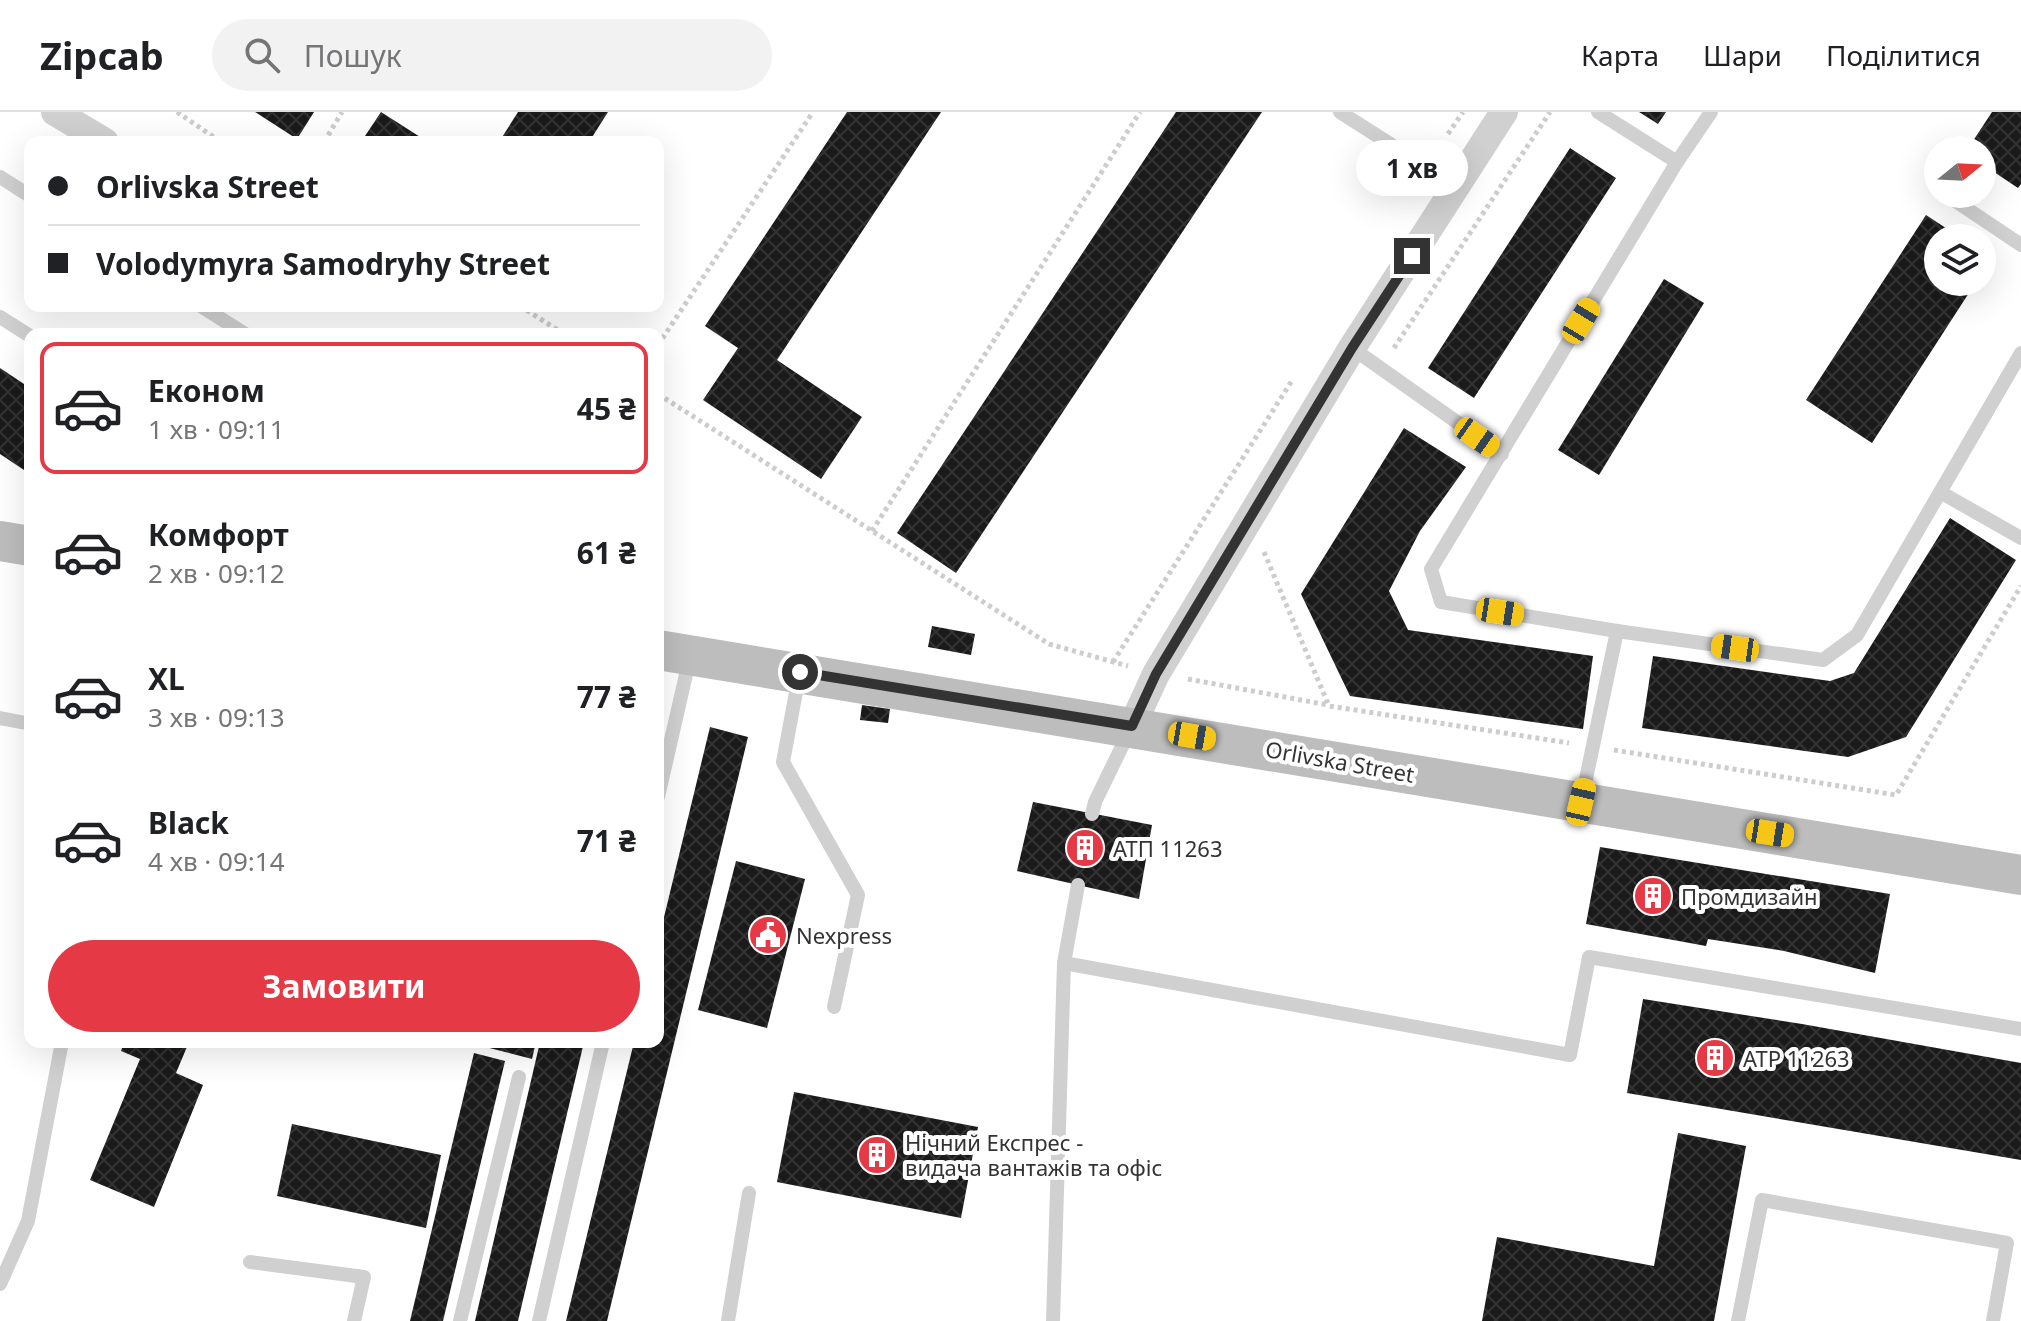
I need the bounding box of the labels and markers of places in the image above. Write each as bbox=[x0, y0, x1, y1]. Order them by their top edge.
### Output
building icon: АТП 11263 bbox=[1064, 827, 1106, 869]
place label: АТП 11263 bbox=[1113, 833, 1223, 863]
building icon: Промдизайн bbox=[1632, 875, 1674, 917]
place label: Промдизайн bbox=[1681, 881, 1818, 911]
public building icon: Nexpress bbox=[747, 914, 789, 956]
place label: Nexpress bbox=[796, 920, 892, 950]
building icon: ATP 11263 bbox=[1694, 1037, 1736, 1079]
place label: ATP 11263 bbox=[1743, 1043, 1850, 1073]
place label: Нічний Експрес - видача вантажів та офіс bbox=[905, 1127, 1162, 1182]
building icon: Нічний Експрес - видача вантажів та офіс bbox=[856, 1134, 898, 1176]

